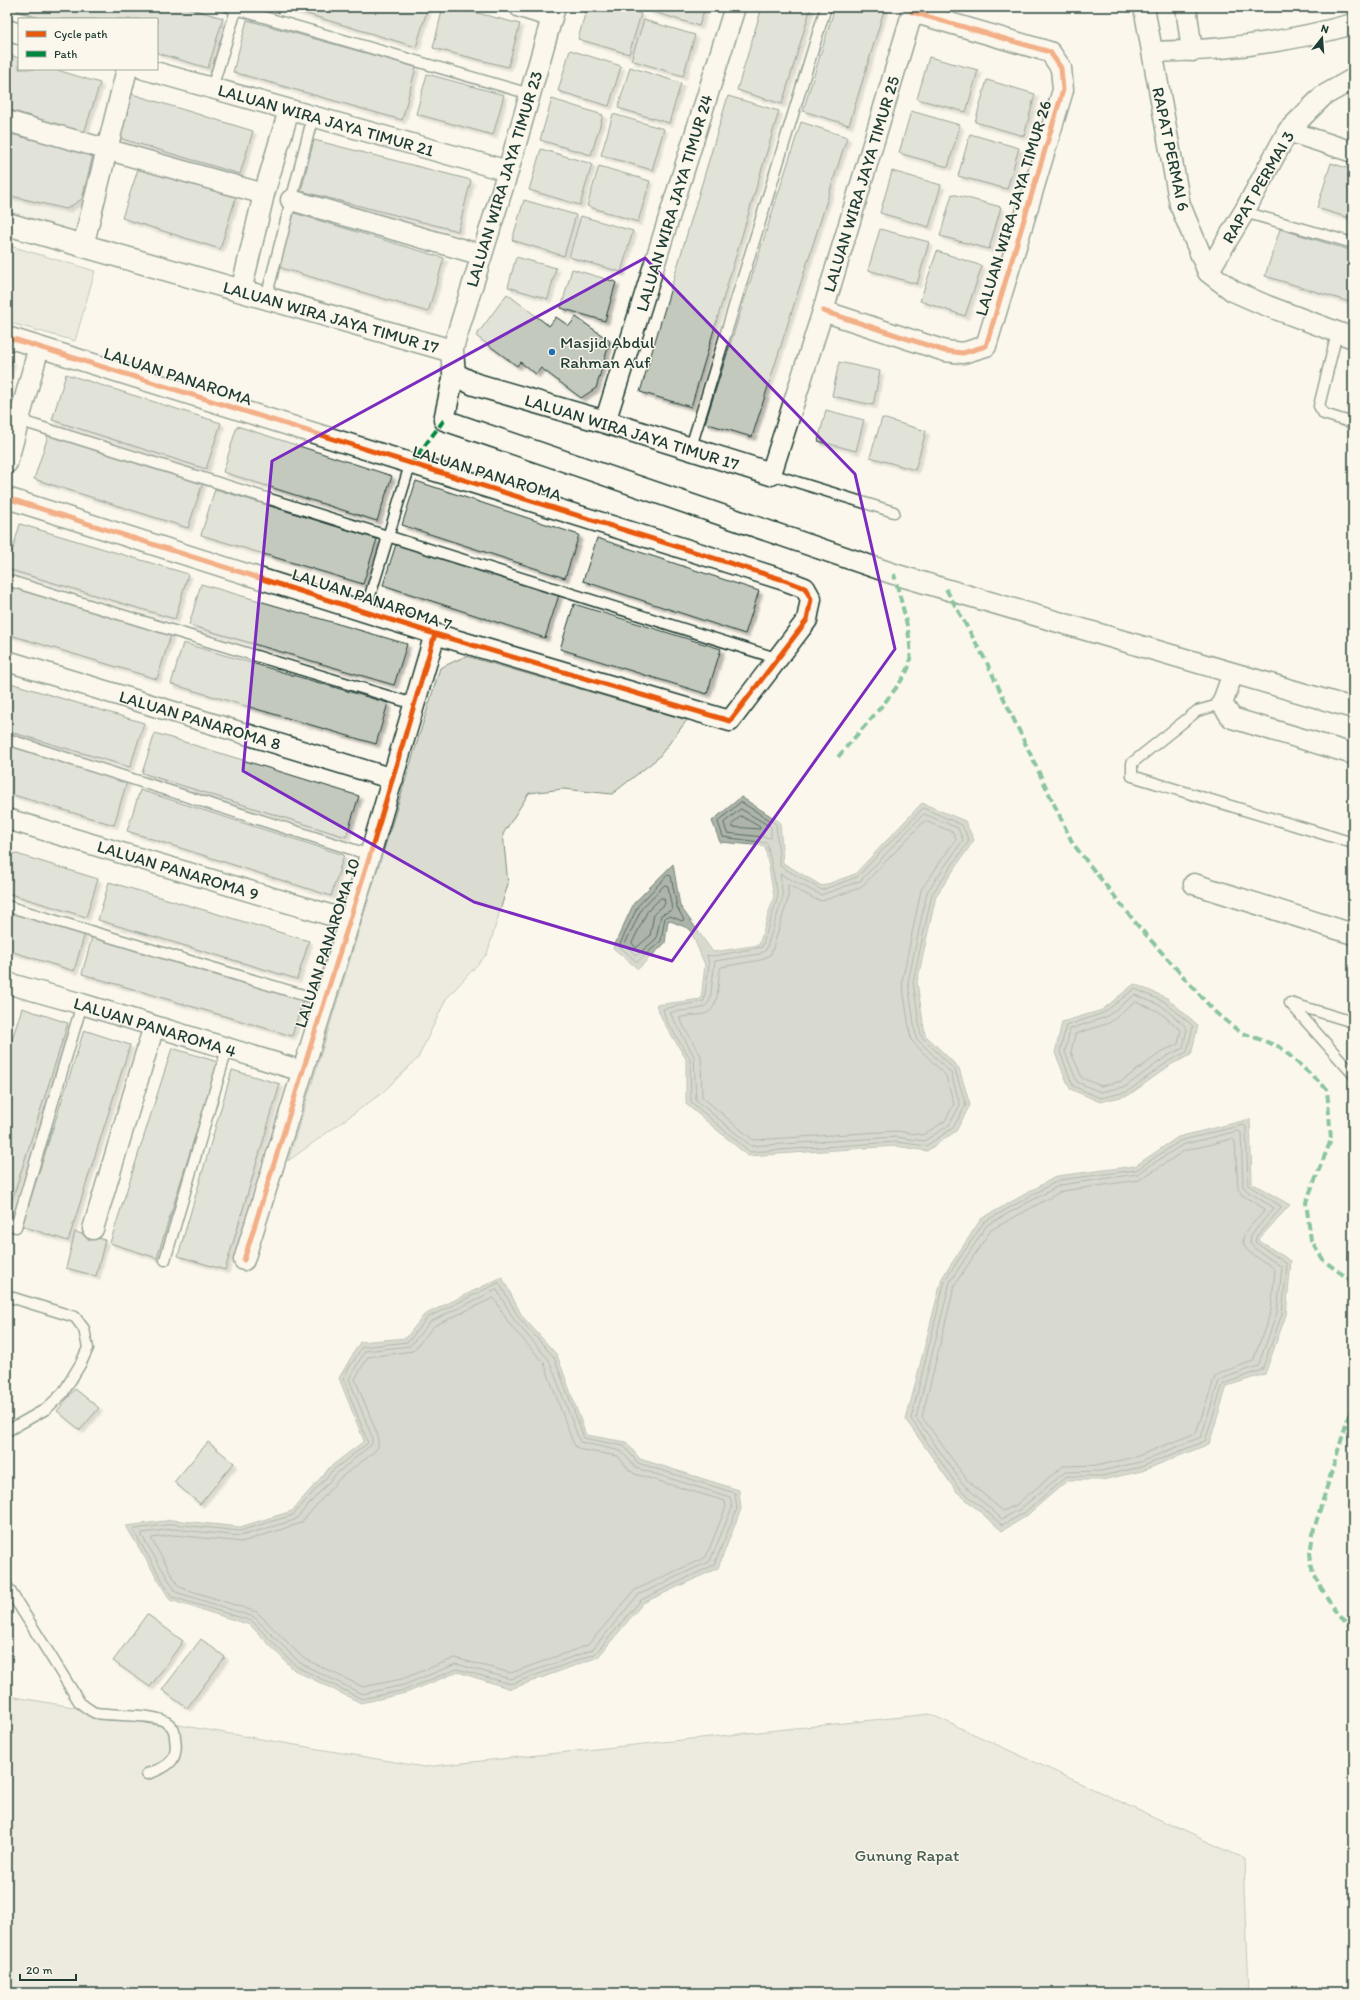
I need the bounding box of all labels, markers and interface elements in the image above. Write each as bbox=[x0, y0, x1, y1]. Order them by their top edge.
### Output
legend bbox=[18, 18, 158, 70]
north arrow bbox=[1302, 18, 1342, 58]
text: N bbox=[1319, 22, 1330, 36]
text: Cycle path bbox=[54, 27, 108, 41]
text: Path bbox=[54, 47, 77, 61]
street label: LALUAN WIRA JAYA TIMUR 23 bbox=[462, 68, 546, 290]
street label: LALUAN WIRA JAYA TIMUR 25 bbox=[819, 74, 903, 294]
street label: LALUAN WIRA JAYA TIMUR 21 bbox=[216, 80, 436, 160]
street label: RAPAT PERMAI 6 bbox=[1148, 85, 1194, 213]
street label: LALUAN WIRA JAYA TIMUR 24 bbox=[631, 92, 717, 314]
street label: LALUAN WIRA JAYA TIMUR 26 bbox=[971, 98, 1055, 318]
street label: RAPAT PERMAI 3 bbox=[1218, 127, 1298, 247]
street label: LALUAN WIRA JAYA TIMUR 17 bbox=[221, 277, 442, 358]
place label: Masjid Abdul Rahman Auf bbox=[560, 332, 655, 372]
street label: LALUAN PANAROMA bbox=[101, 343, 255, 409]
marker: Masjid Abdul Rahman Auf bbox=[547, 347, 557, 357]
street label: LALUAN WIRA JAYA TIMUR 17 bbox=[522, 390, 742, 474]
street label: LALUAN PANAROMA bbox=[410, 441, 564, 505]
street label: LALUAN PANAROMA 7 bbox=[289, 564, 455, 635]
street label: LALUAN PANAROMA 8 bbox=[117, 686, 283, 754]
street label: LALUAN PANAROMA 9 bbox=[95, 836, 261, 904]
street label: LALUAN PANAROMA 10 bbox=[290, 856, 364, 1030]
street label: LALUAN PANAROMA 4 bbox=[71, 993, 239, 1061]
park label: Gunung Rapat bbox=[855, 1845, 960, 1865]
scale bar bbox=[20, 1956, 76, 1982]
text: 20 m bbox=[26, 1963, 53, 1977]

